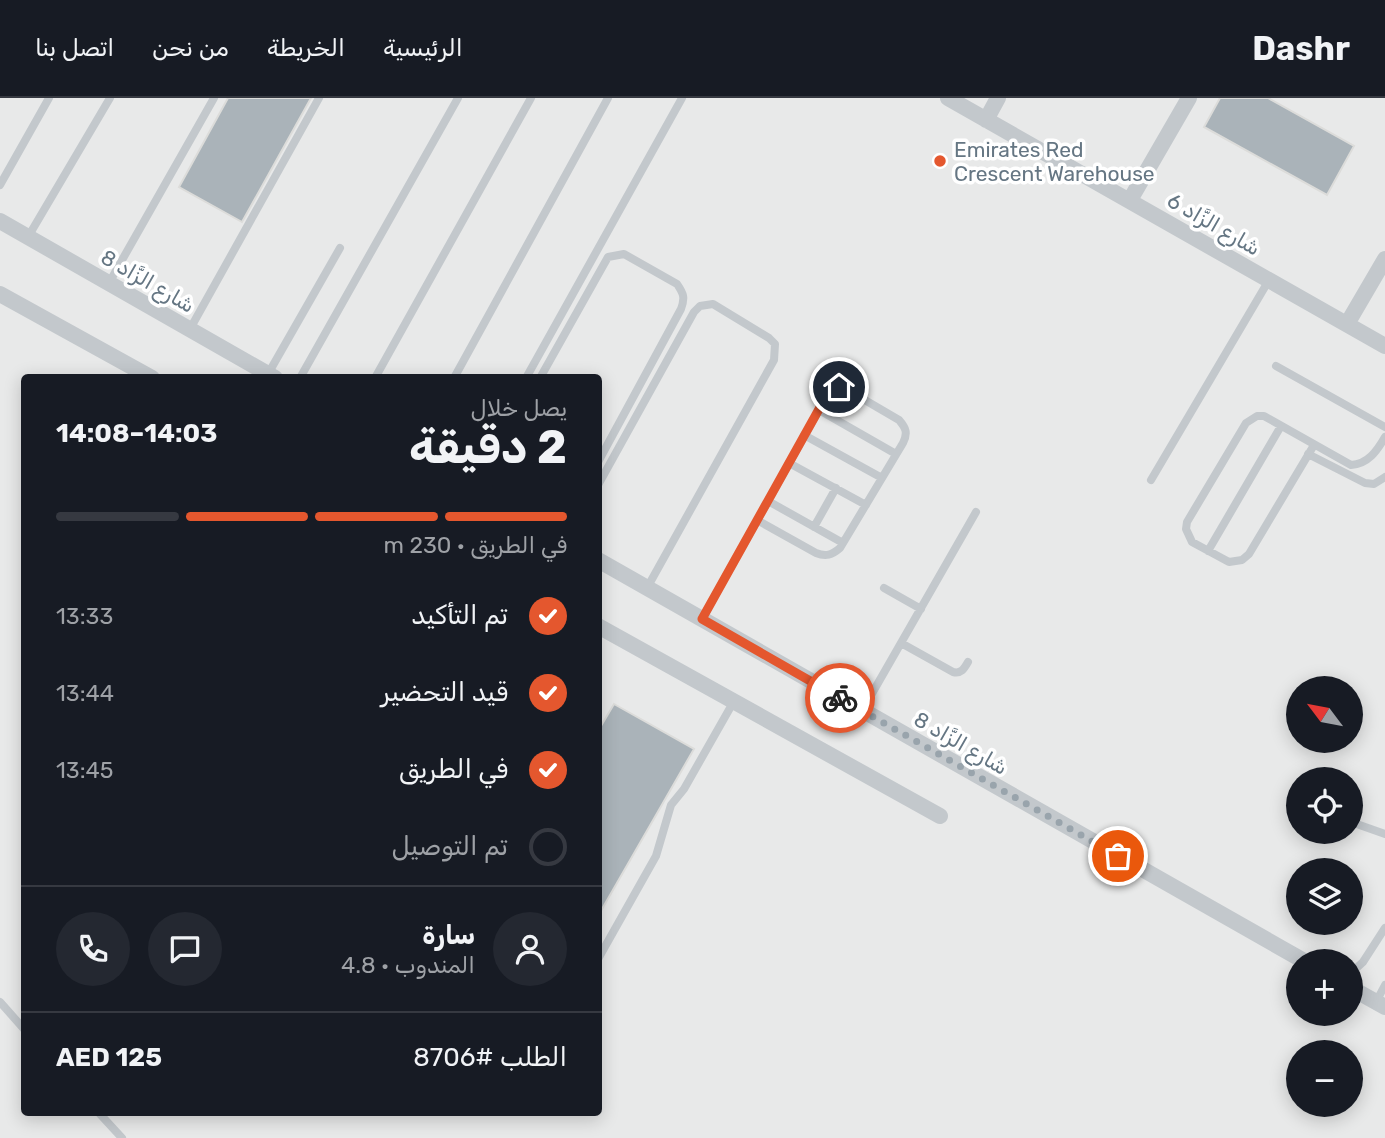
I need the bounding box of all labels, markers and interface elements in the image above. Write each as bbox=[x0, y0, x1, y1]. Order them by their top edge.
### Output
text: Dashr bbox=[1252, 29, 1350, 68]
text: اتصل بنا bbox=[35, 34, 114, 62]
text: من نحن bbox=[152, 34, 229, 62]
text: الخريطة bbox=[267, 34, 345, 62]
text: الرئيسية bbox=[383, 34, 463, 62]
place label: Emirates Red Crescent Warehouse bbox=[954, 137, 1155, 186]
marker: Emirates Red Crescent Warehouse bbox=[932, 153, 948, 169]
street label: شارع الزَّاد 6 bbox=[1162, 187, 1265, 262]
street label: شارع الزَّاد 8 bbox=[96, 244, 199, 320]
pin bbox=[809, 357, 869, 417]
icon: home bbox=[820, 368, 858, 406]
text: يصل خلال bbox=[471, 394, 567, 422]
text: 14:03–14:08 bbox=[56, 418, 217, 449]
text: 2 دقيقة bbox=[409, 420, 567, 475]
text: في الطريق · 230 m bbox=[383, 531, 567, 559]
icon: check bbox=[529, 597, 567, 635]
text: تم التأكيد bbox=[411, 600, 508, 631]
text: 13:33 bbox=[56, 602, 113, 630]
courier bbox=[805, 663, 875, 733]
icon: check bbox=[529, 674, 567, 712]
north arrow bbox=[1286, 676, 1363, 752]
map controls bbox=[1286, 676, 1363, 1117]
text: قيد التحضير bbox=[381, 677, 508, 708]
text: 13:44 bbox=[56, 679, 114, 707]
icon: bike bbox=[821, 679, 859, 717]
street label: شارع الزَّاد 8 bbox=[909, 706, 1012, 782]
icon: check bbox=[529, 751, 567, 789]
text: في الطريق bbox=[399, 754, 508, 785]
text: 13:45 bbox=[56, 756, 114, 784]
button: locate bbox=[1286, 767, 1363, 844]
pin bbox=[1088, 826, 1148, 886]
text: تم التوصيل bbox=[391, 831, 508, 862]
icon: bag bbox=[1099, 837, 1137, 875]
button: layers bbox=[1286, 858, 1363, 935]
button: phone bbox=[56, 912, 130, 986]
button: chat bbox=[148, 912, 222, 986]
button: person bbox=[493, 912, 567, 986]
text: سارة bbox=[422, 920, 475, 951]
button: + bbox=[1286, 949, 1363, 1026]
text: المندوب · 4.8 bbox=[341, 951, 475, 979]
button: − bbox=[1286, 1040, 1363, 1117]
text: AED 125 bbox=[56, 1042, 162, 1073]
text: الطلب #8706 bbox=[413, 1042, 567, 1073]

